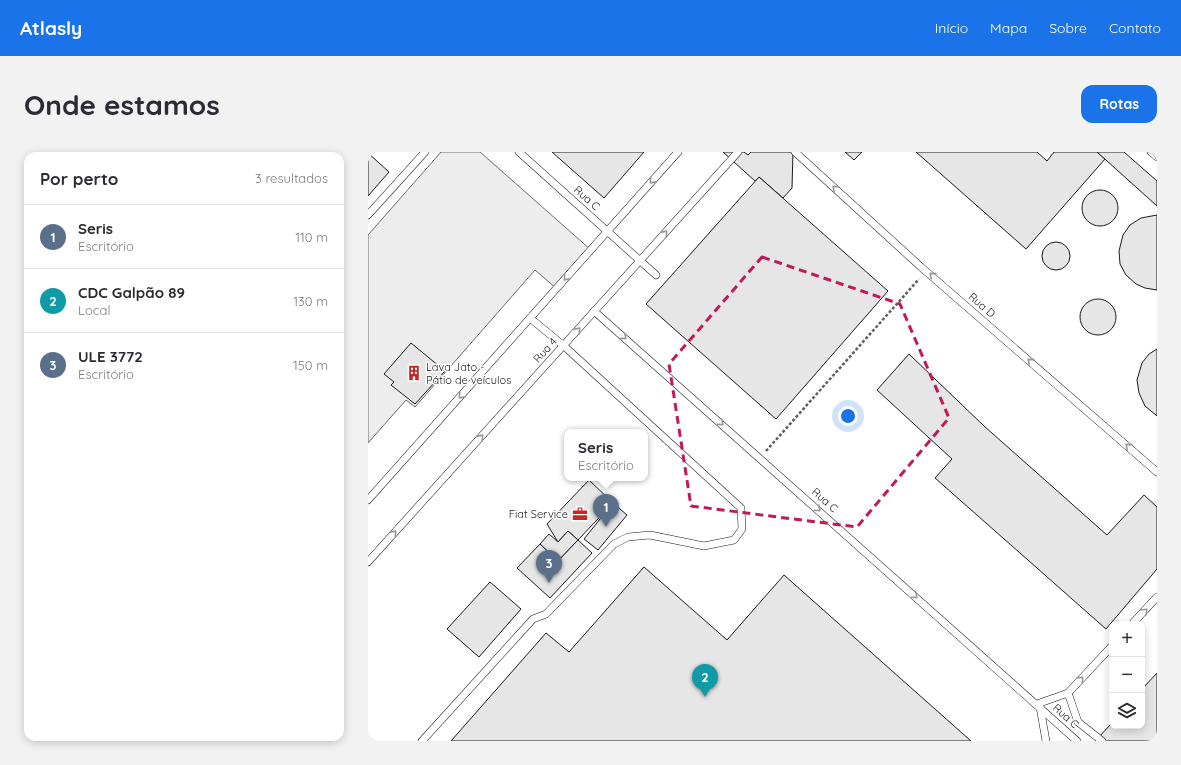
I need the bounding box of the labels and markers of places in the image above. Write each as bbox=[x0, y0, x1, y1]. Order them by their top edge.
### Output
place label: Lava Jato - Pátio de veículos bbox=[426, 360, 511, 387]
building icon: Lava Jato - Pátio de veículos bbox=[405, 364, 423, 382]
pin: 1 bbox=[593, 494, 619, 527]
office icon: Fiat Service bbox=[571, 505, 589, 523]
place label: Fiat Service bbox=[509, 507, 568, 521]
pin: 3 bbox=[536, 550, 562, 583]
pin: 2 bbox=[692, 664, 718, 697]

